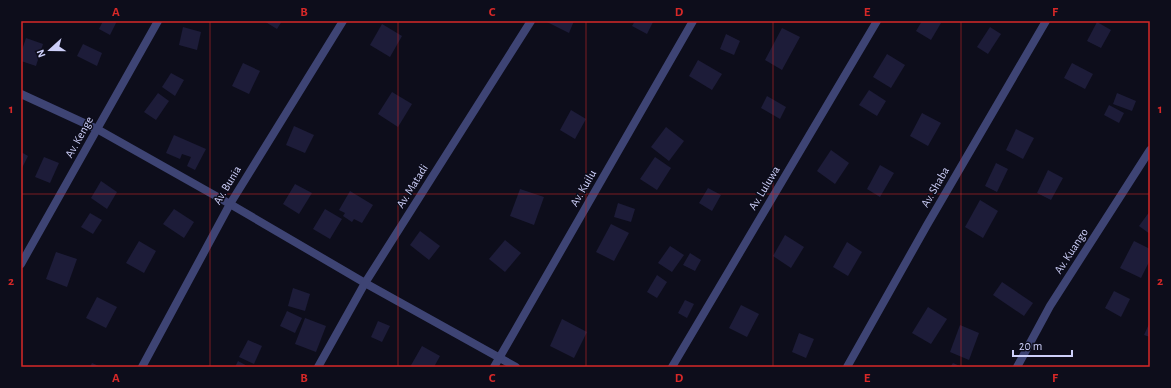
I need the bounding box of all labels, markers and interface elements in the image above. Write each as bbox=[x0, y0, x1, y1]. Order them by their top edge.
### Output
text: A bbox=[112, 6, 120, 19]
text: B bbox=[300, 6, 308, 19]
text: C bbox=[489, 6, 496, 19]
text: D bbox=[675, 6, 684, 19]
text: E bbox=[864, 6, 871, 19]
text: F bbox=[1052, 6, 1059, 19]
north arrow bbox=[30, 30, 70, 70]
text: N bbox=[35, 48, 48, 59]
text: 1 bbox=[9, 103, 13, 116]
text: 1 bbox=[1158, 103, 1162, 116]
street label: Av. Kenge bbox=[63, 114, 95, 160]
street label: Av. Matadi bbox=[394, 162, 430, 210]
street label: Av. Bunia bbox=[211, 163, 243, 206]
street label: Av. Luluwa bbox=[746, 163, 782, 212]
street label: Av. Shaba bbox=[919, 164, 952, 209]
street label: Av. Kuilu bbox=[568, 168, 598, 208]
street label: Av. Kuango bbox=[1052, 226, 1090, 276]
text: 2 bbox=[8, 275, 14, 288]
text: 2 bbox=[1157, 275, 1163, 288]
scale bar bbox=[1013, 332, 1072, 358]
text: 20 m bbox=[1019, 340, 1042, 352]
text: A bbox=[112, 372, 120, 385]
text: B bbox=[300, 372, 308, 385]
text: C bbox=[489, 372, 496, 385]
text: D bbox=[675, 372, 684, 385]
text: E bbox=[864, 372, 871, 385]
text: F bbox=[1052, 372, 1059, 385]

